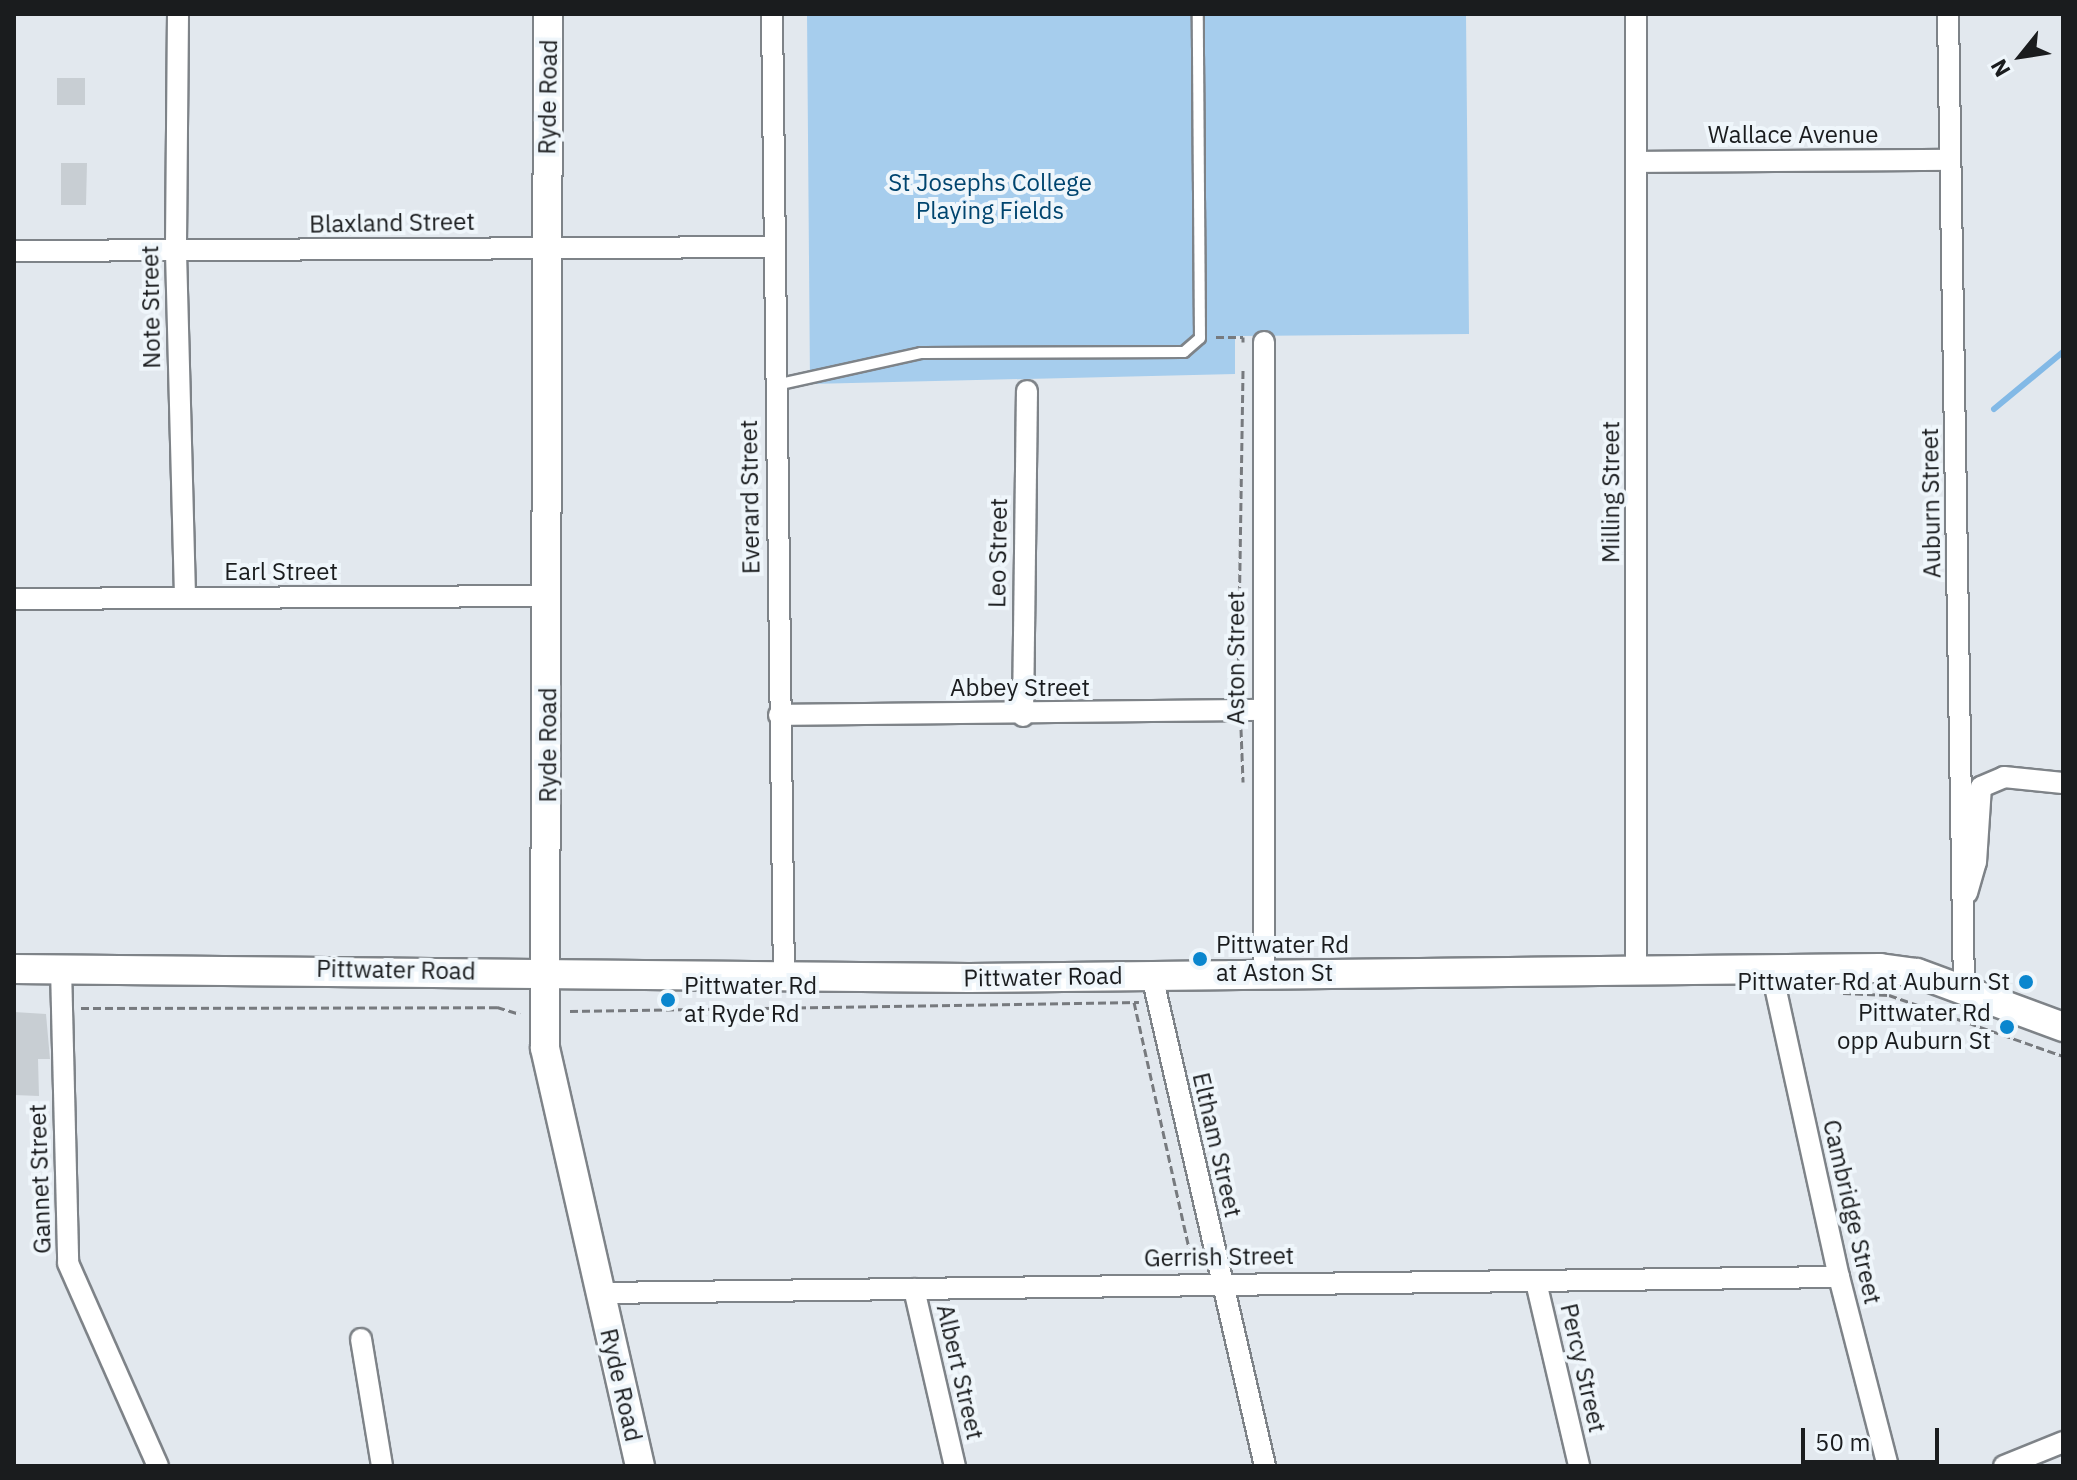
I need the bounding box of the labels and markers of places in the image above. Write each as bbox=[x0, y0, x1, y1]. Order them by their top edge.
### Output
place label: Pittwater Rd at Aston St bbox=[1216, 931, 1349, 987]
marker: Pittwater Rd at Aston St bbox=[1191, 950, 1209, 968]
place label: Pittwater Rd at Auburn St bbox=[1737, 968, 2010, 996]
place label: Pittwater Rd at Ryde Rd bbox=[684, 972, 817, 1028]
marker: Pittwater Rd at Auburn St bbox=[2017, 973, 2035, 991]
marker: Pittwater Rd at Ryde Rd bbox=[659, 991, 677, 1009]
place label: Pittwater Rd opp Auburn St bbox=[1837, 999, 1991, 1055]
marker: Pittwater Rd opp Auburn St bbox=[1998, 1018, 2016, 1036]

